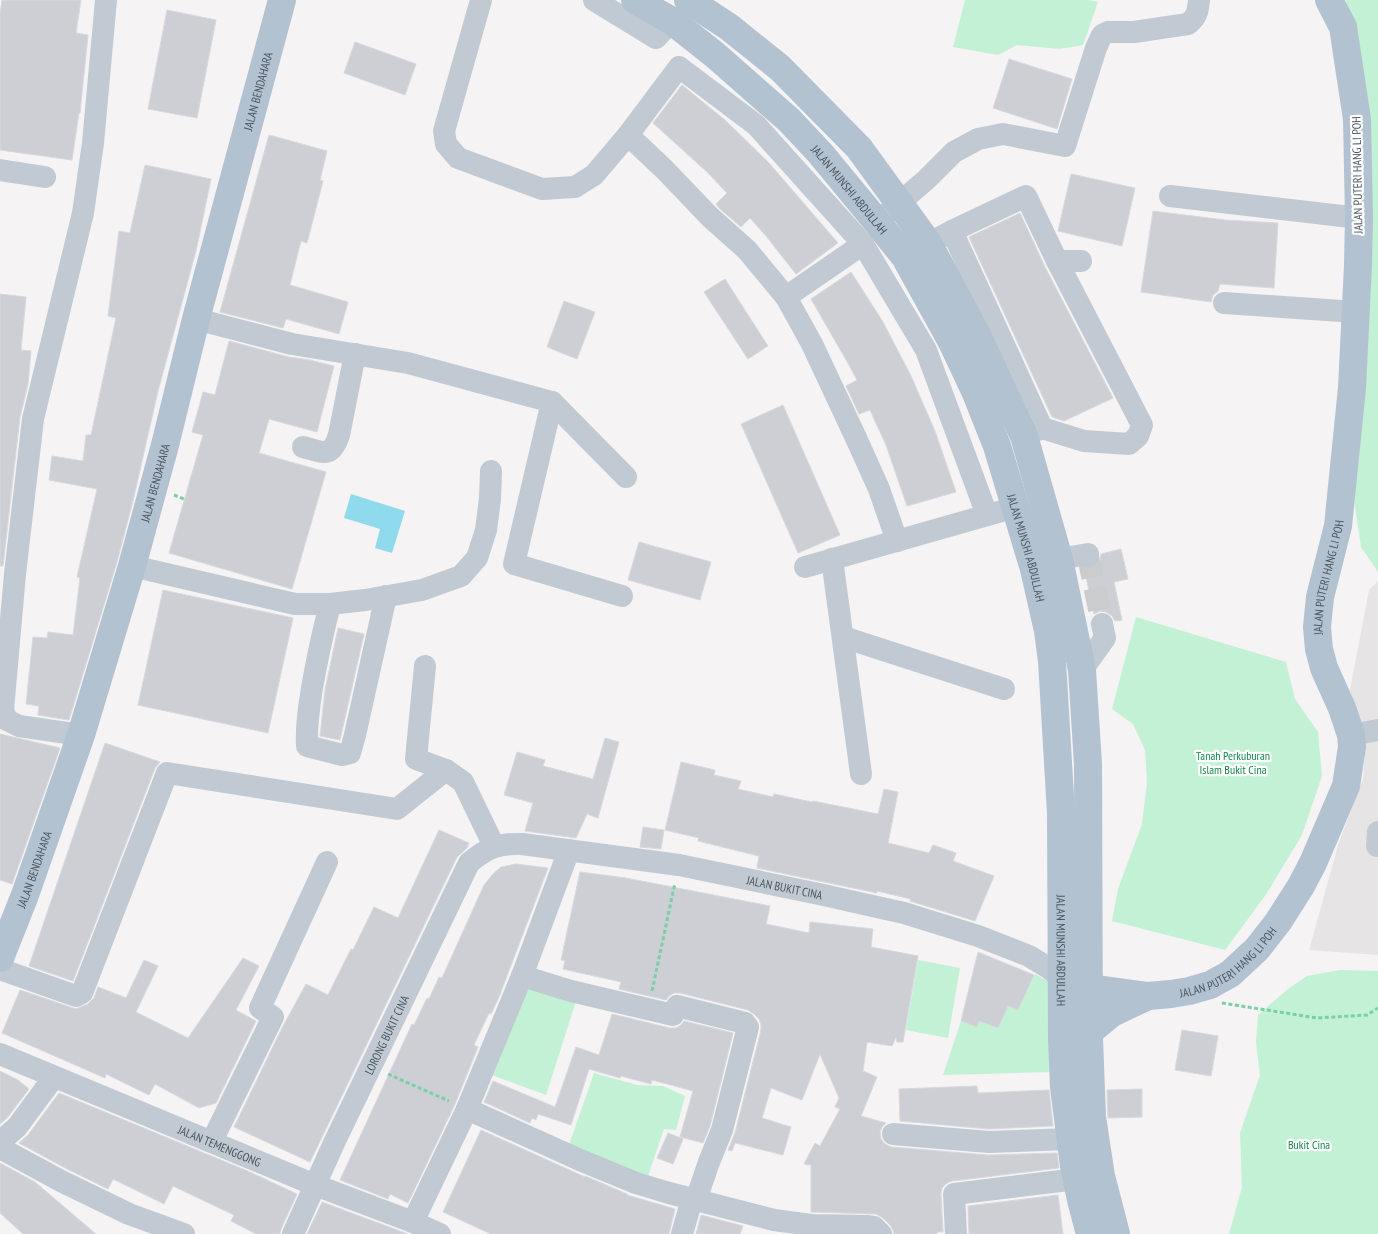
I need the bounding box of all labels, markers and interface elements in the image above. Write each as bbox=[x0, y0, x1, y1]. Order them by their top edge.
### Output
street label: JALAN BENDAHARA bbox=[239, 50, 275, 133]
street label: JALAN PUTERI HANG LI POH bbox=[1348, 116, 1366, 235]
street label: JALAN MUNSHI ABDULLAH bbox=[808, 141, 891, 237]
street label: JALAN BENDAHARA bbox=[137, 442, 173, 525]
street label: JALAN MUNSHI ABDULLAH bbox=[1004, 491, 1049, 603]
street label: JALAN PUTERI HANG LI POH bbox=[1309, 519, 1346, 637]
park label: Tanah Perkuburan Islam Bukit Cina bbox=[1196, 748, 1270, 777]
street label: JALAN BENDAHARA bbox=[13, 828, 55, 911]
street label: JALAN BUKIT CINA bbox=[744, 872, 824, 902]
street label: JALAN MUNSHI ABDULLAH bbox=[1054, 894, 1069, 1006]
street label: JALAN PUTERI HANG LI POH bbox=[1178, 923, 1279, 1000]
street label: LORONG BUKIT CINA bbox=[361, 992, 412, 1077]
street label: JALAN TEMENGGONG bbox=[175, 1121, 264, 1169]
park label: Bukit Cina bbox=[1288, 1137, 1330, 1152]

